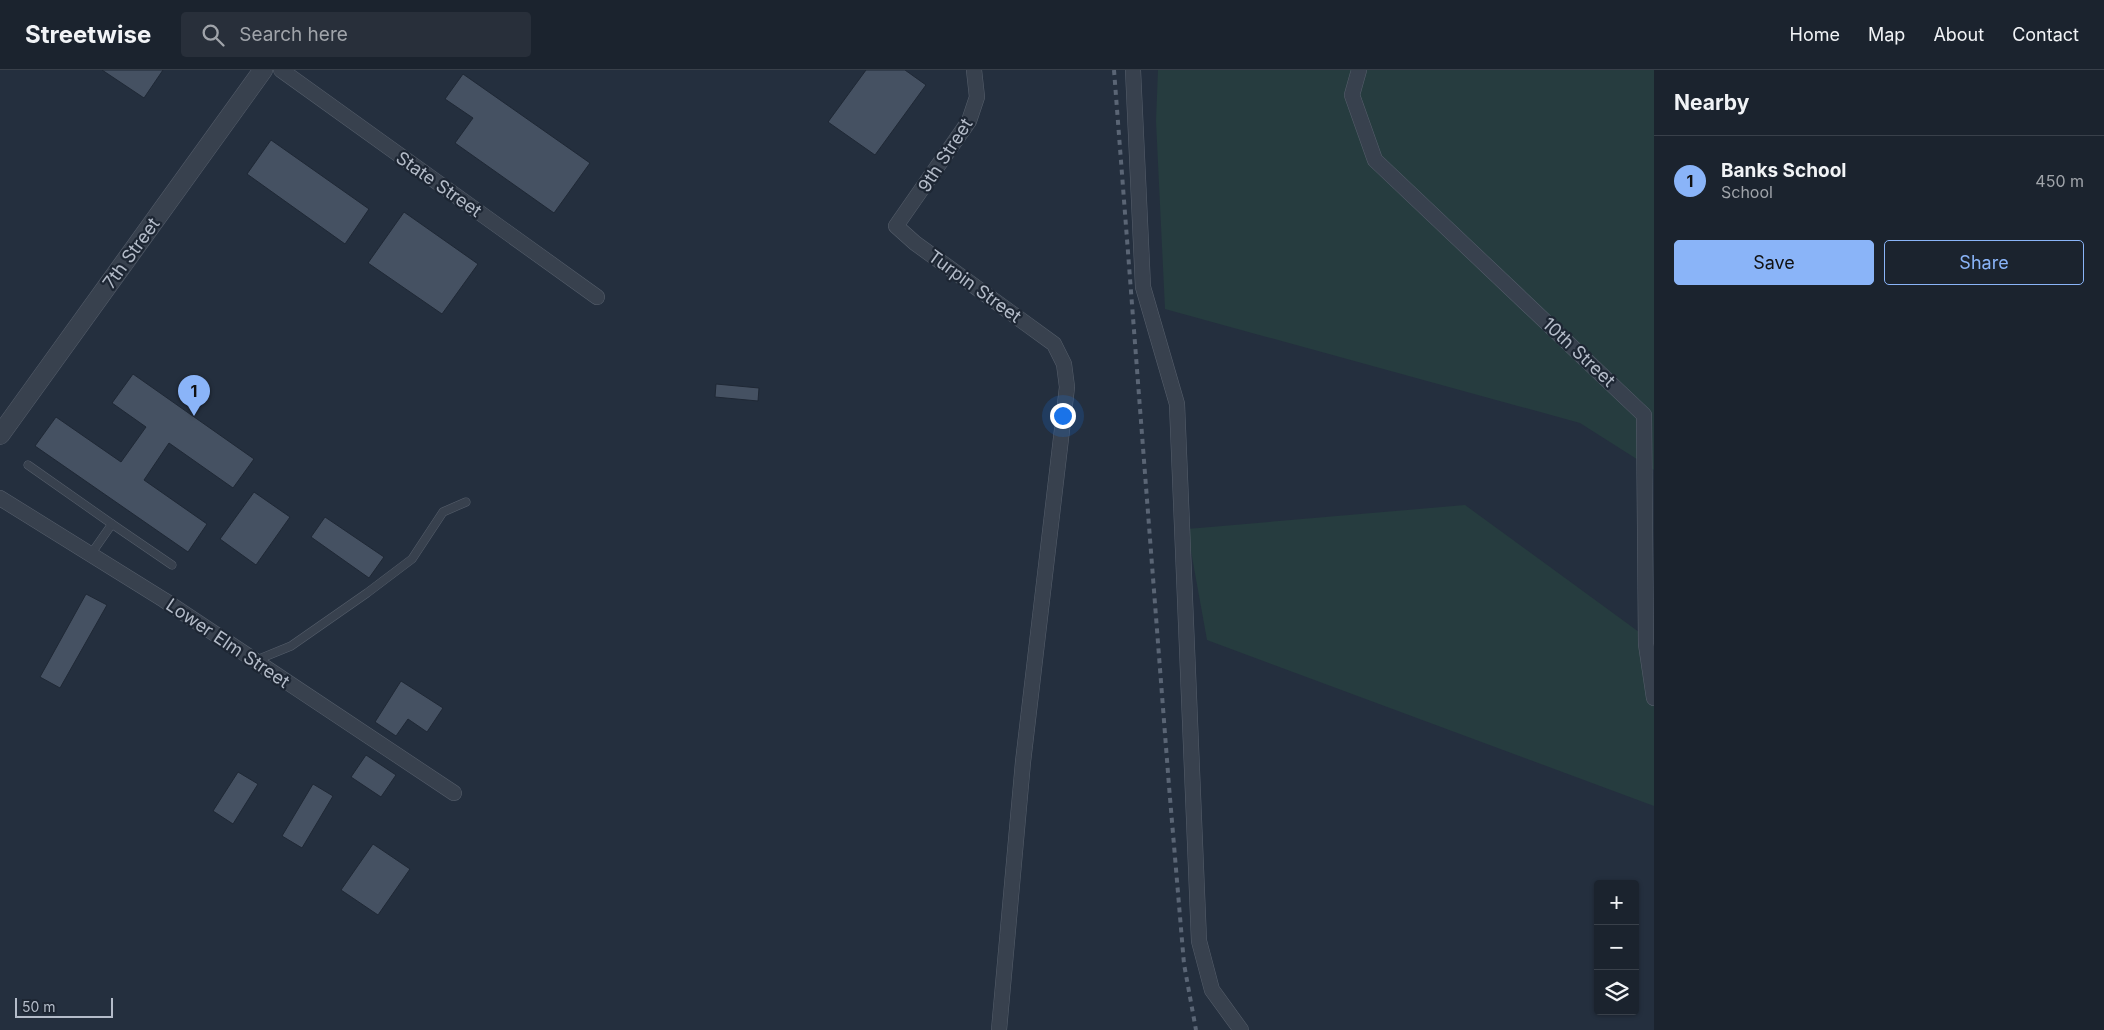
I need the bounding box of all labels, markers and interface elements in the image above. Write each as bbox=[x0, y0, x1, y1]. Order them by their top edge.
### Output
search box bbox=[181, 12, 531, 57]
text: Streetwise bbox=[25, 20, 151, 49]
icon: search bbox=[199, 21, 227, 49]
text: Search here bbox=[239, 23, 348, 46]
text: Home bbox=[1790, 24, 1840, 45]
text: Map bbox=[1868, 24, 1905, 45]
text: About bbox=[1933, 24, 1984, 45]
text: Contact bbox=[2012, 24, 2079, 45]
text: Nearby bbox=[1674, 90, 1749, 115]
street label: 9th Street bbox=[913, 114, 977, 196]
street label: State Street bbox=[392, 147, 486, 221]
text: Banks School bbox=[1721, 159, 1847, 182]
text: 1 bbox=[1687, 171, 1693, 191]
text: 450 m bbox=[2035, 171, 2084, 191]
text: School bbox=[1721, 182, 1773, 202]
street label: 7th Street bbox=[98, 213, 164, 293]
button: Save bbox=[1674, 240, 1874, 285]
button: Share bbox=[1884, 240, 2084, 285]
street label: Turpin Street bbox=[924, 245, 1026, 327]
street label: 10th Street bbox=[1538, 313, 1620, 391]
pin: 1 bbox=[178, 375, 210, 416]
your location bbox=[1050, 403, 1076, 429]
street label: Lower Elm Street bbox=[162, 594, 294, 692]
map controls bbox=[1594, 880, 1639, 1015]
button: + bbox=[1594, 880, 1639, 925]
button: − bbox=[1594, 925, 1639, 970]
button: layers bbox=[1594, 970, 1639, 1015]
scale bar bbox=[15, 995, 112, 1018]
text: 50 m bbox=[22, 998, 56, 1015]

